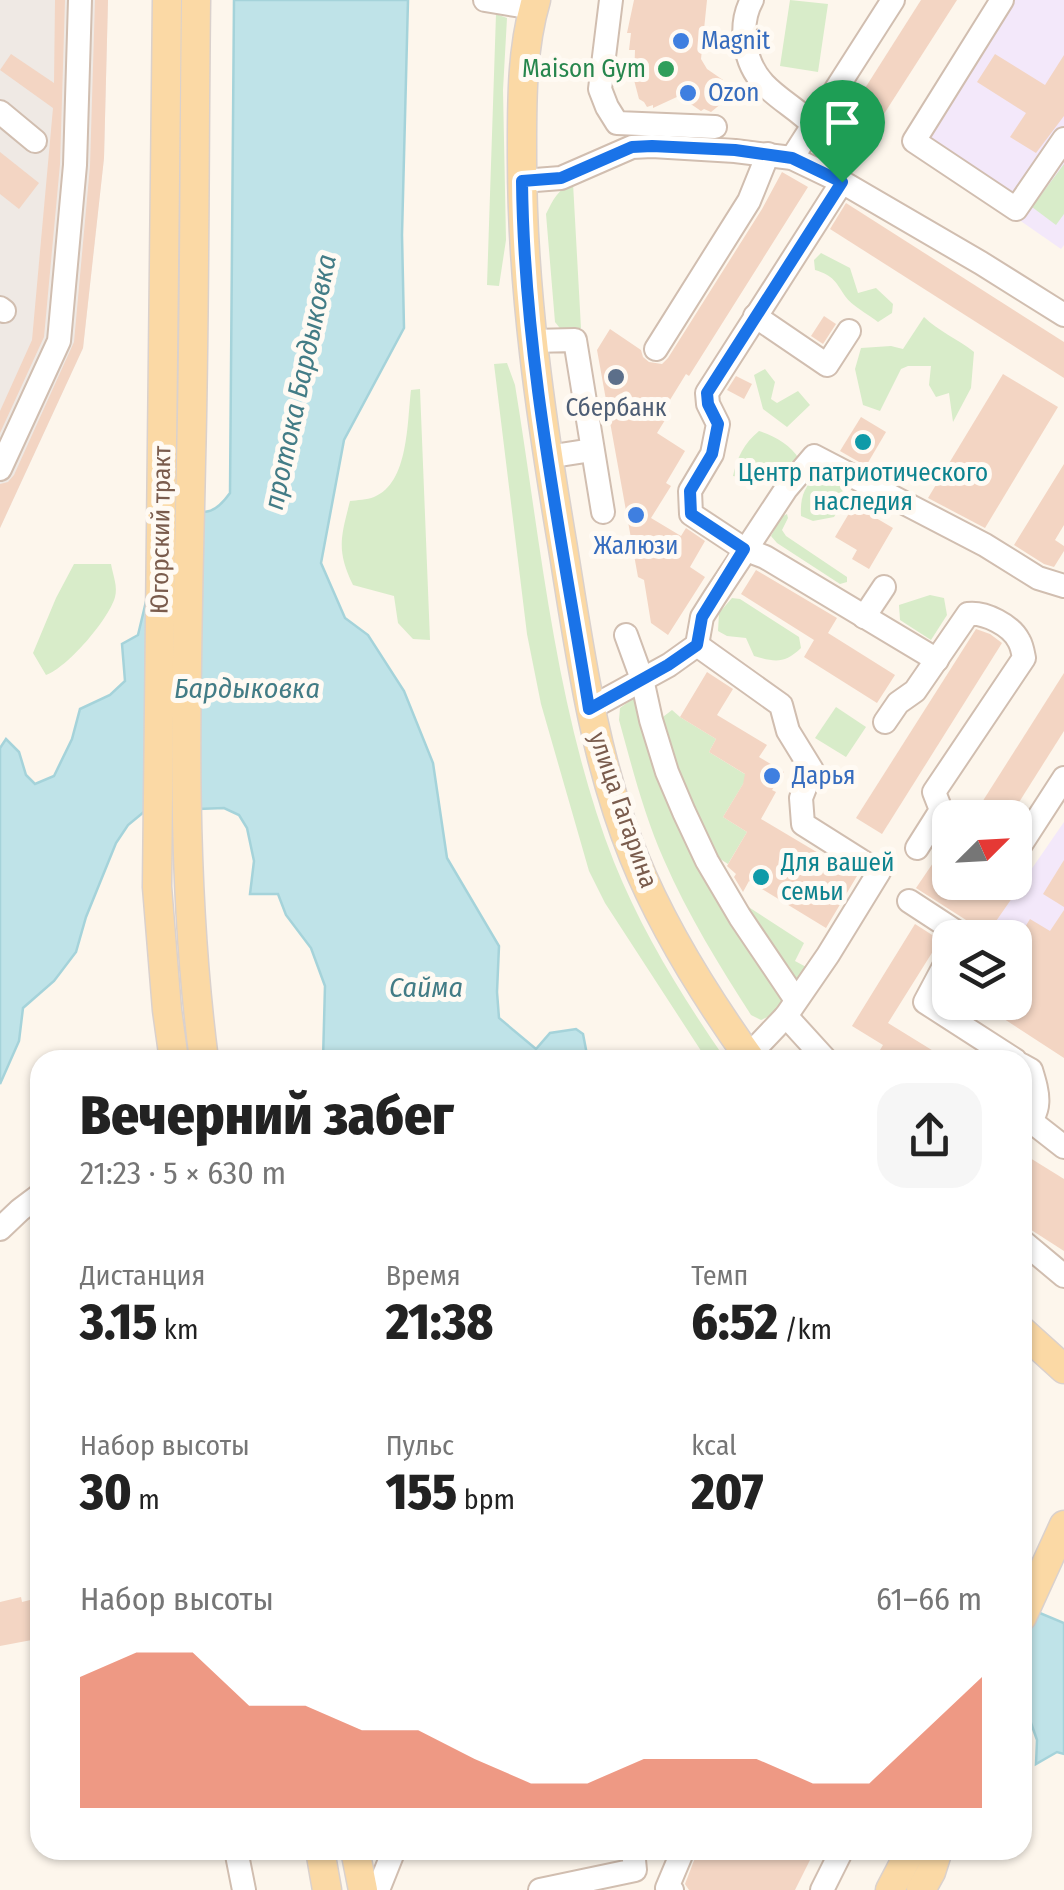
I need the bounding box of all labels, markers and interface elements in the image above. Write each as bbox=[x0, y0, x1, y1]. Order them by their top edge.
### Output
place label: Magnit bbox=[701, 26, 771, 56]
marker: Magnit bbox=[670, 30, 692, 52]
place label: Maison Gym bbox=[522, 54, 646, 84]
marker: Maison Gym bbox=[655, 58, 677, 80]
place label: Ozon bbox=[708, 78, 759, 108]
pin bbox=[800, 80, 885, 183]
marker: Ozon bbox=[677, 82, 699, 104]
icon: arrive bbox=[815, 95, 870, 150]
water label: протока Бардыковка bbox=[257, 251, 343, 513]
marker: Сбербанк bbox=[605, 366, 627, 388]
place label: Сбербанк bbox=[566, 393, 667, 423]
marker: Центр патриотического наследия bbox=[852, 431, 874, 453]
street label: Югорский тракт bbox=[145, 445, 177, 614]
place label: Центр патриотического наследия bbox=[738, 458, 988, 517]
marker: Жалюзи bbox=[625, 504, 647, 526]
place label: Жалюзи bbox=[593, 531, 679, 561]
water label: Бардыковка bbox=[174, 672, 320, 705]
street label: улица Гагарина bbox=[582, 728, 664, 892]
place label: Дарья bbox=[791, 761, 855, 791]
marker: Дарья bbox=[761, 765, 783, 787]
north arrow bbox=[932, 800, 1032, 900]
map controls bbox=[932, 800, 1032, 1020]
place label: Для вашей семьи bbox=[780, 848, 894, 907]
marker: Для вашей семьи bbox=[750, 866, 772, 888]
button: layers bbox=[932, 920, 1032, 1020]
water label: Сайма bbox=[389, 971, 463, 1004]
text: Вечерний забег bbox=[80, 1083, 454, 1149]
button: share bbox=[877, 1083, 982, 1188]
text: 21:23 · 5 × 630 m bbox=[80, 1154, 286, 1192]
text: Дистанция bbox=[80, 1259, 205, 1292]
text: Время bbox=[386, 1259, 461, 1292]
text: Темп bbox=[691, 1259, 748, 1292]
text: 3.15 bbox=[80, 1292, 157, 1352]
text: 21:38 bbox=[386, 1292, 493, 1352]
text: 6:52 bbox=[691, 1292, 778, 1352]
text: km bbox=[157, 1313, 198, 1346]
text: /km bbox=[778, 1313, 832, 1346]
text: Набор высоты bbox=[80, 1429, 250, 1462]
text: Пульс bbox=[386, 1429, 454, 1462]
text: kcal bbox=[691, 1429, 737, 1462]
text: 30 bbox=[80, 1462, 132, 1522]
text: 155 bbox=[386, 1462, 457, 1522]
text: 207 bbox=[691, 1462, 763, 1522]
text: m bbox=[132, 1483, 160, 1516]
text: bpm bbox=[457, 1483, 515, 1516]
text: Набор высоты bbox=[80, 1580, 274, 1618]
text: 61–66 m bbox=[876, 1580, 982, 1618]

